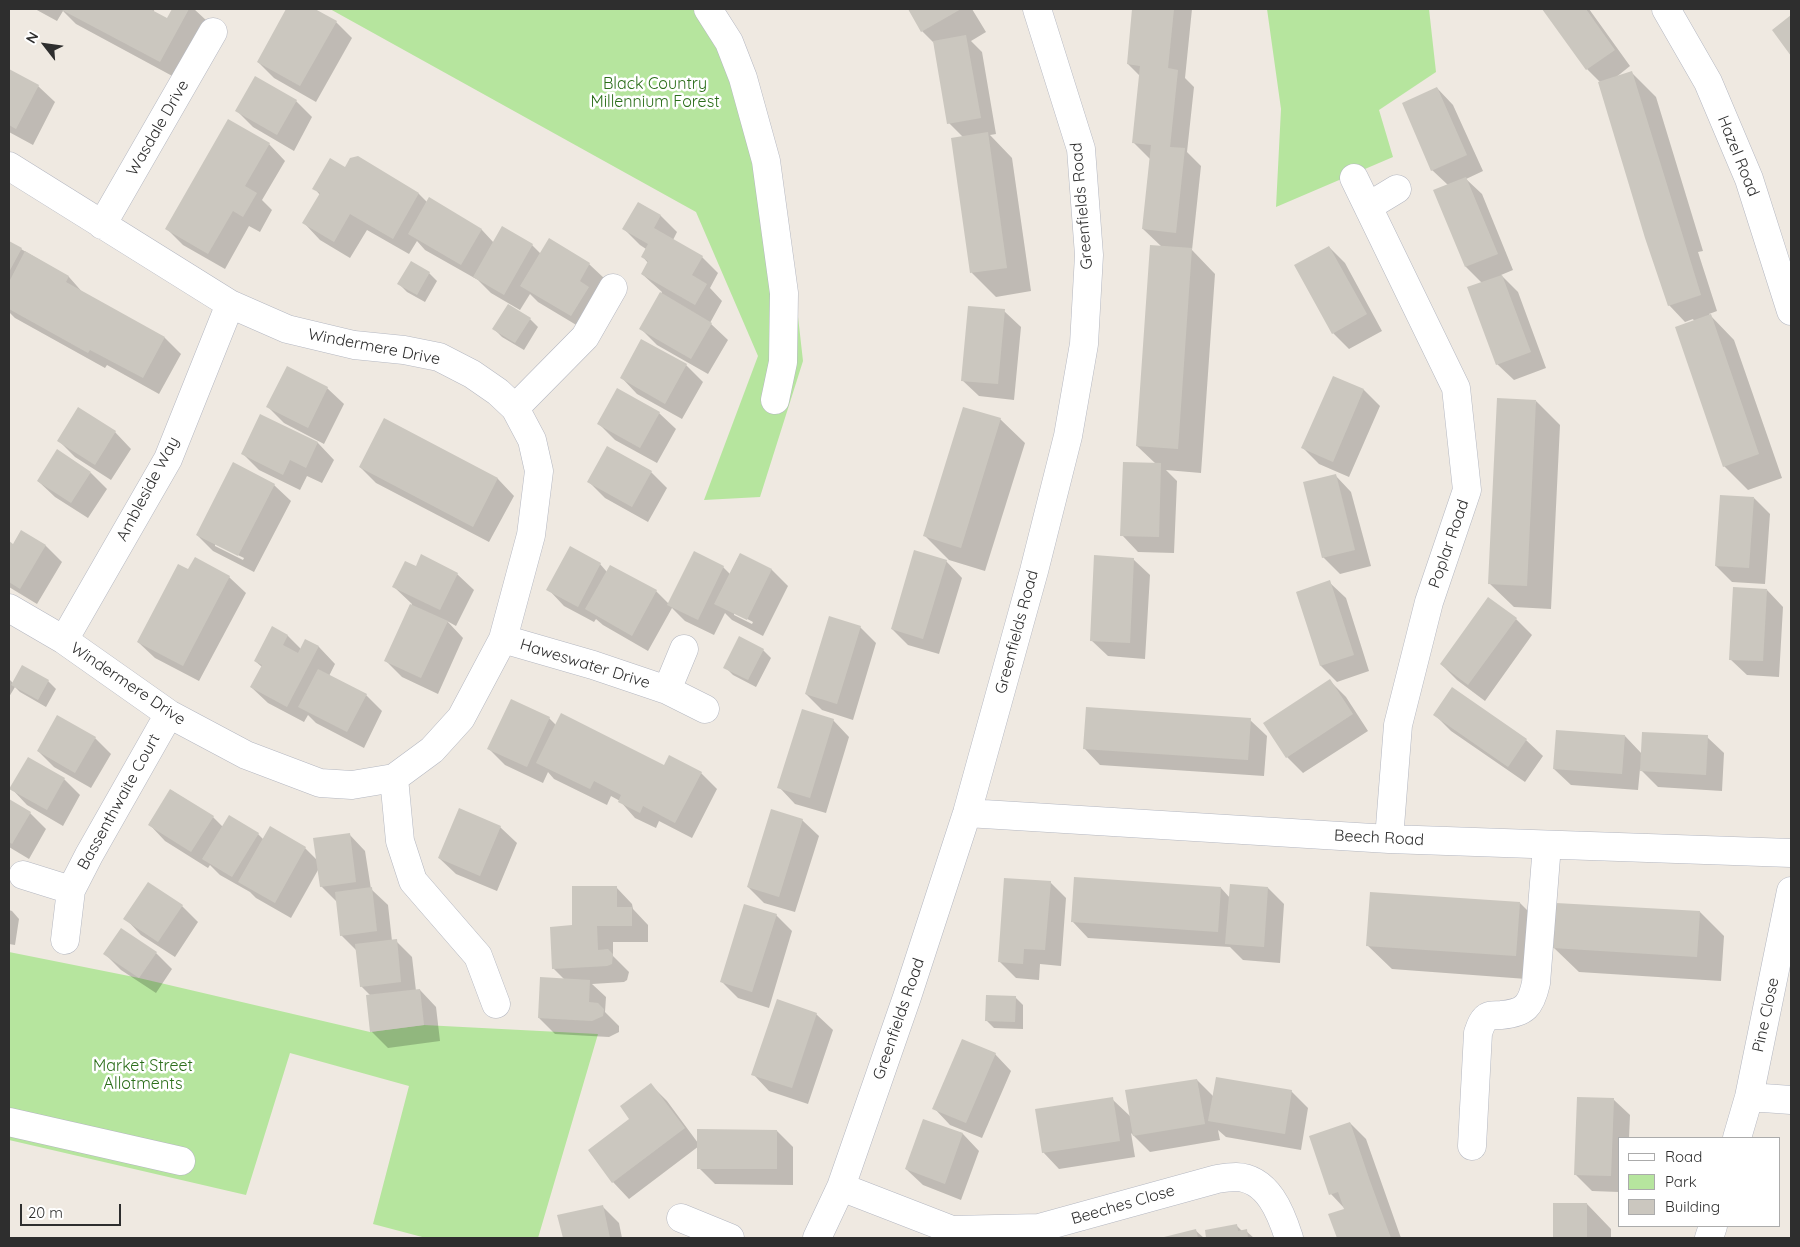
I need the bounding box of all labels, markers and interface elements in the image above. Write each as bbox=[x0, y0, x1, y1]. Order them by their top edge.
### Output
north arrow bbox=[20, 20, 70, 70]
text: N bbox=[22, 29, 42, 46]
park label: Black Country Millennium Forest bbox=[590, 74, 720, 112]
street label: Wasdale Drive bbox=[123, 77, 193, 179]
street label: Hazel Road bbox=[1713, 113, 1763, 199]
street label: Greenfields Road bbox=[1067, 142, 1097, 270]
street label: Windermere Drive bbox=[306, 325, 442, 369]
street label: Ambleside Way bbox=[112, 434, 184, 544]
street label: Poplar Road bbox=[1425, 497, 1473, 591]
street label: Greenfields Road bbox=[991, 568, 1043, 696]
street label: Haweswater Drive bbox=[518, 635, 652, 693]
street label: Windermere Drive bbox=[67, 638, 189, 730]
street label: Bassenthwaite Court bbox=[74, 731, 164, 873]
street label: Beech Road bbox=[1334, 826, 1424, 850]
street label: Greenfields Road bbox=[869, 956, 929, 1082]
street label: Pine Close bbox=[1749, 976, 1783, 1054]
park label: Market Street Allotments bbox=[93, 1056, 193, 1094]
legend bbox=[1618, 1137, 1780, 1227]
text: Road bbox=[1665, 1147, 1702, 1166]
text: Park bbox=[1665, 1172, 1697, 1191]
street label: Beeches Close bbox=[1069, 1181, 1177, 1229]
scale bar bbox=[22, 1194, 124, 1226]
text: Building bbox=[1665, 1197, 1720, 1216]
text: 20 m bbox=[28, 1203, 63, 1222]

